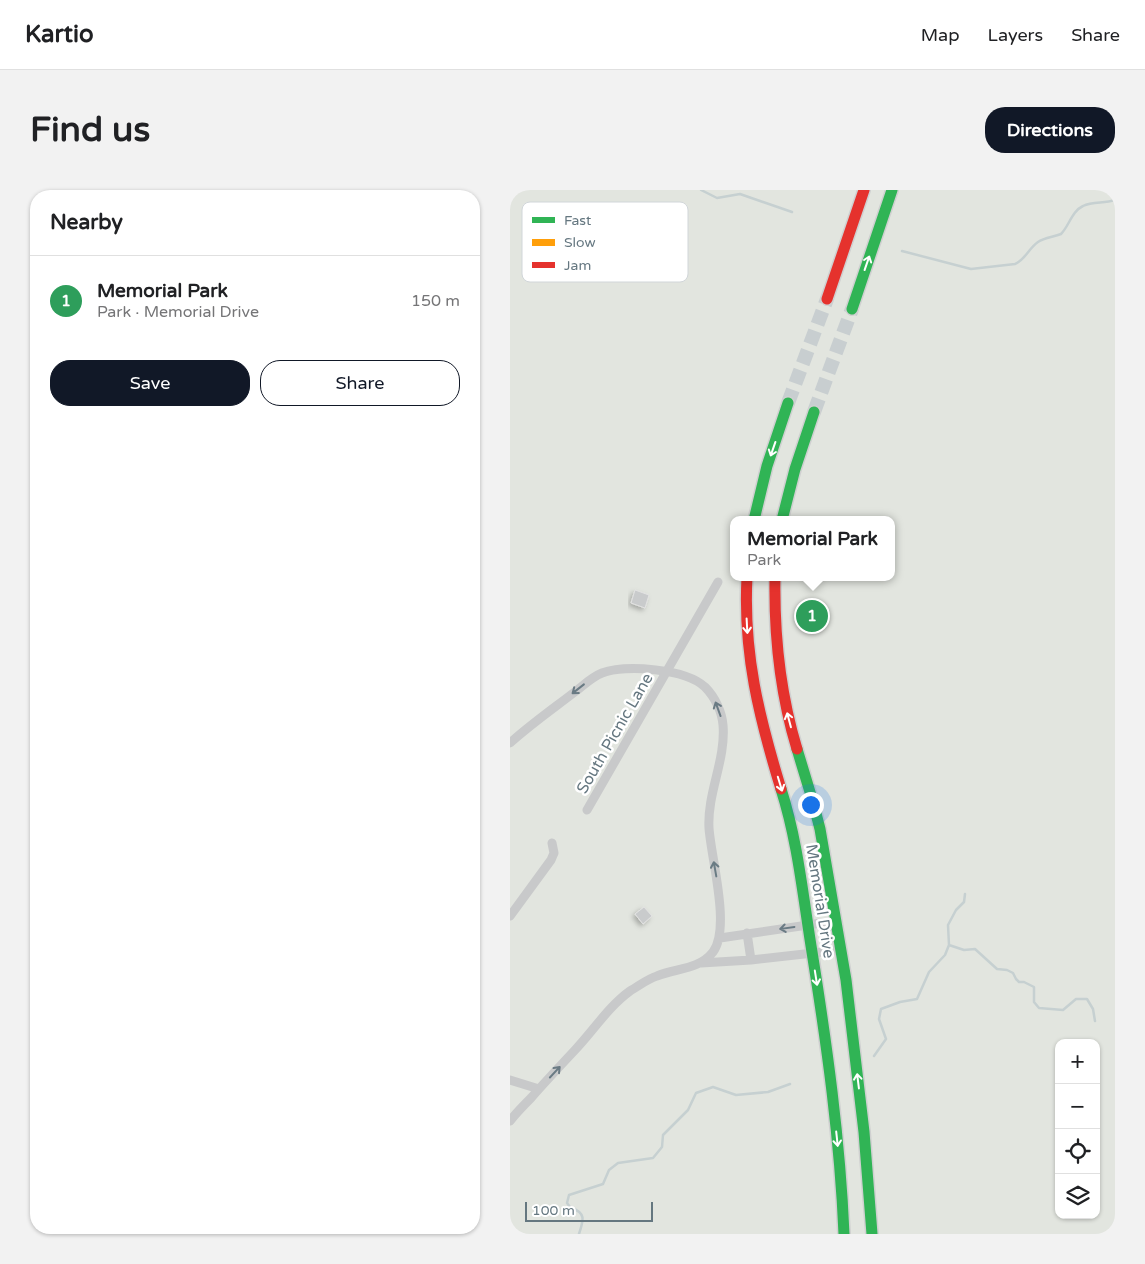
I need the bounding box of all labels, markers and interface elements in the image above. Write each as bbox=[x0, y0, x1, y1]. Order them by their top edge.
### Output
text: Kartio bbox=[25, 20, 94, 49]
text: Map bbox=[921, 24, 960, 46]
text: Layers bbox=[988, 24, 1043, 46]
text: Share bbox=[1071, 24, 1120, 46]
button: Directions bbox=[985, 107, 1115, 153]
text: Find us bbox=[30, 109, 150, 151]
legend bbox=[522, 202, 688, 282]
text: Nearby bbox=[50, 210, 123, 235]
text: Fast bbox=[564, 212, 592, 229]
text: Slow bbox=[564, 234, 596, 251]
one-way arrow bbox=[863, 256, 873, 272]
text: Jam bbox=[564, 257, 591, 274]
text: Memorial Park bbox=[97, 280, 228, 302]
text: 1 bbox=[61, 291, 71, 311]
text: 150 m bbox=[411, 291, 460, 311]
text: Park · Memorial Drive bbox=[97, 302, 259, 322]
button: Save bbox=[50, 360, 250, 406]
button: Share bbox=[260, 360, 460, 406]
one-way arrow bbox=[767, 441, 777, 457]
popup bbox=[730, 516, 895, 581]
text: Memorial Park bbox=[747, 528, 878, 550]
text: Park bbox=[747, 550, 781, 570]
pin: 1 bbox=[796, 597, 828, 635]
one-way arrow bbox=[742, 618, 751, 634]
street label: South Picnic Lane bbox=[572, 670, 658, 797]
one-way arrow bbox=[572, 684, 585, 695]
one-way arrow bbox=[713, 702, 722, 717]
one-way arrow bbox=[784, 713, 793, 729]
one-way arrow bbox=[776, 776, 786, 792]
your location bbox=[798, 792, 824, 818]
street label: Memorial Drive bbox=[801, 843, 839, 960]
one-way arrow bbox=[710, 861, 719, 877]
one-way arrow bbox=[779, 923, 795, 933]
one-way arrow bbox=[812, 970, 822, 986]
map controls bbox=[1055, 1039, 1100, 1219]
button: + bbox=[1055, 1039, 1100, 1084]
one-way arrow bbox=[549, 1066, 561, 1078]
one-way arrow bbox=[853, 1073, 863, 1089]
button: − bbox=[1055, 1084, 1100, 1129]
button: locate bbox=[1055, 1129, 1100, 1174]
one-way arrow bbox=[832, 1131, 842, 1147]
button: layers bbox=[1055, 1174, 1100, 1219]
scale bar bbox=[525, 1199, 652, 1222]
text: 100 m bbox=[532, 1202, 575, 1219]

